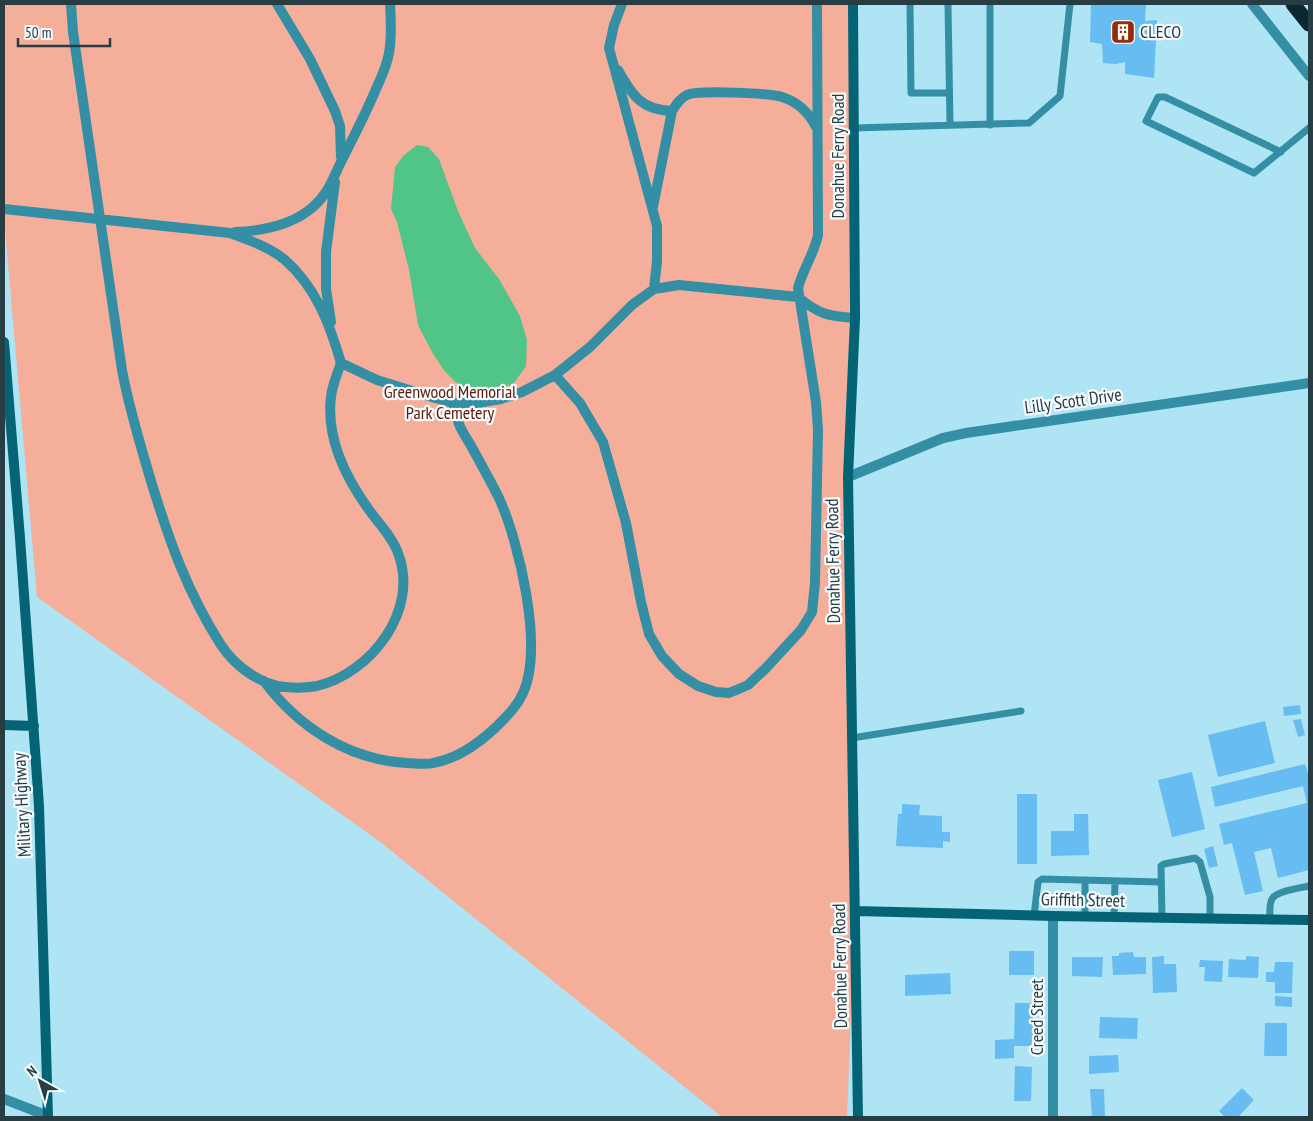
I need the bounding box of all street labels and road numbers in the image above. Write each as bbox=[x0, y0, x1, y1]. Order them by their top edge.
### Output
street label: Donahue Ferry Road bbox=[826, 94, 849, 218]
street label: Lilly Scott Drive bbox=[1023, 382, 1123, 419]
street label: Donahue Ferry Road bbox=[820, 498, 845, 624]
street label: Military Highway bbox=[7, 752, 36, 858]
street label: Griffith Street bbox=[1041, 887, 1125, 912]
street label: Donahue Ferry Road bbox=[827, 903, 852, 1029]
street label: Creed Street bbox=[1025, 979, 1048, 1055]

